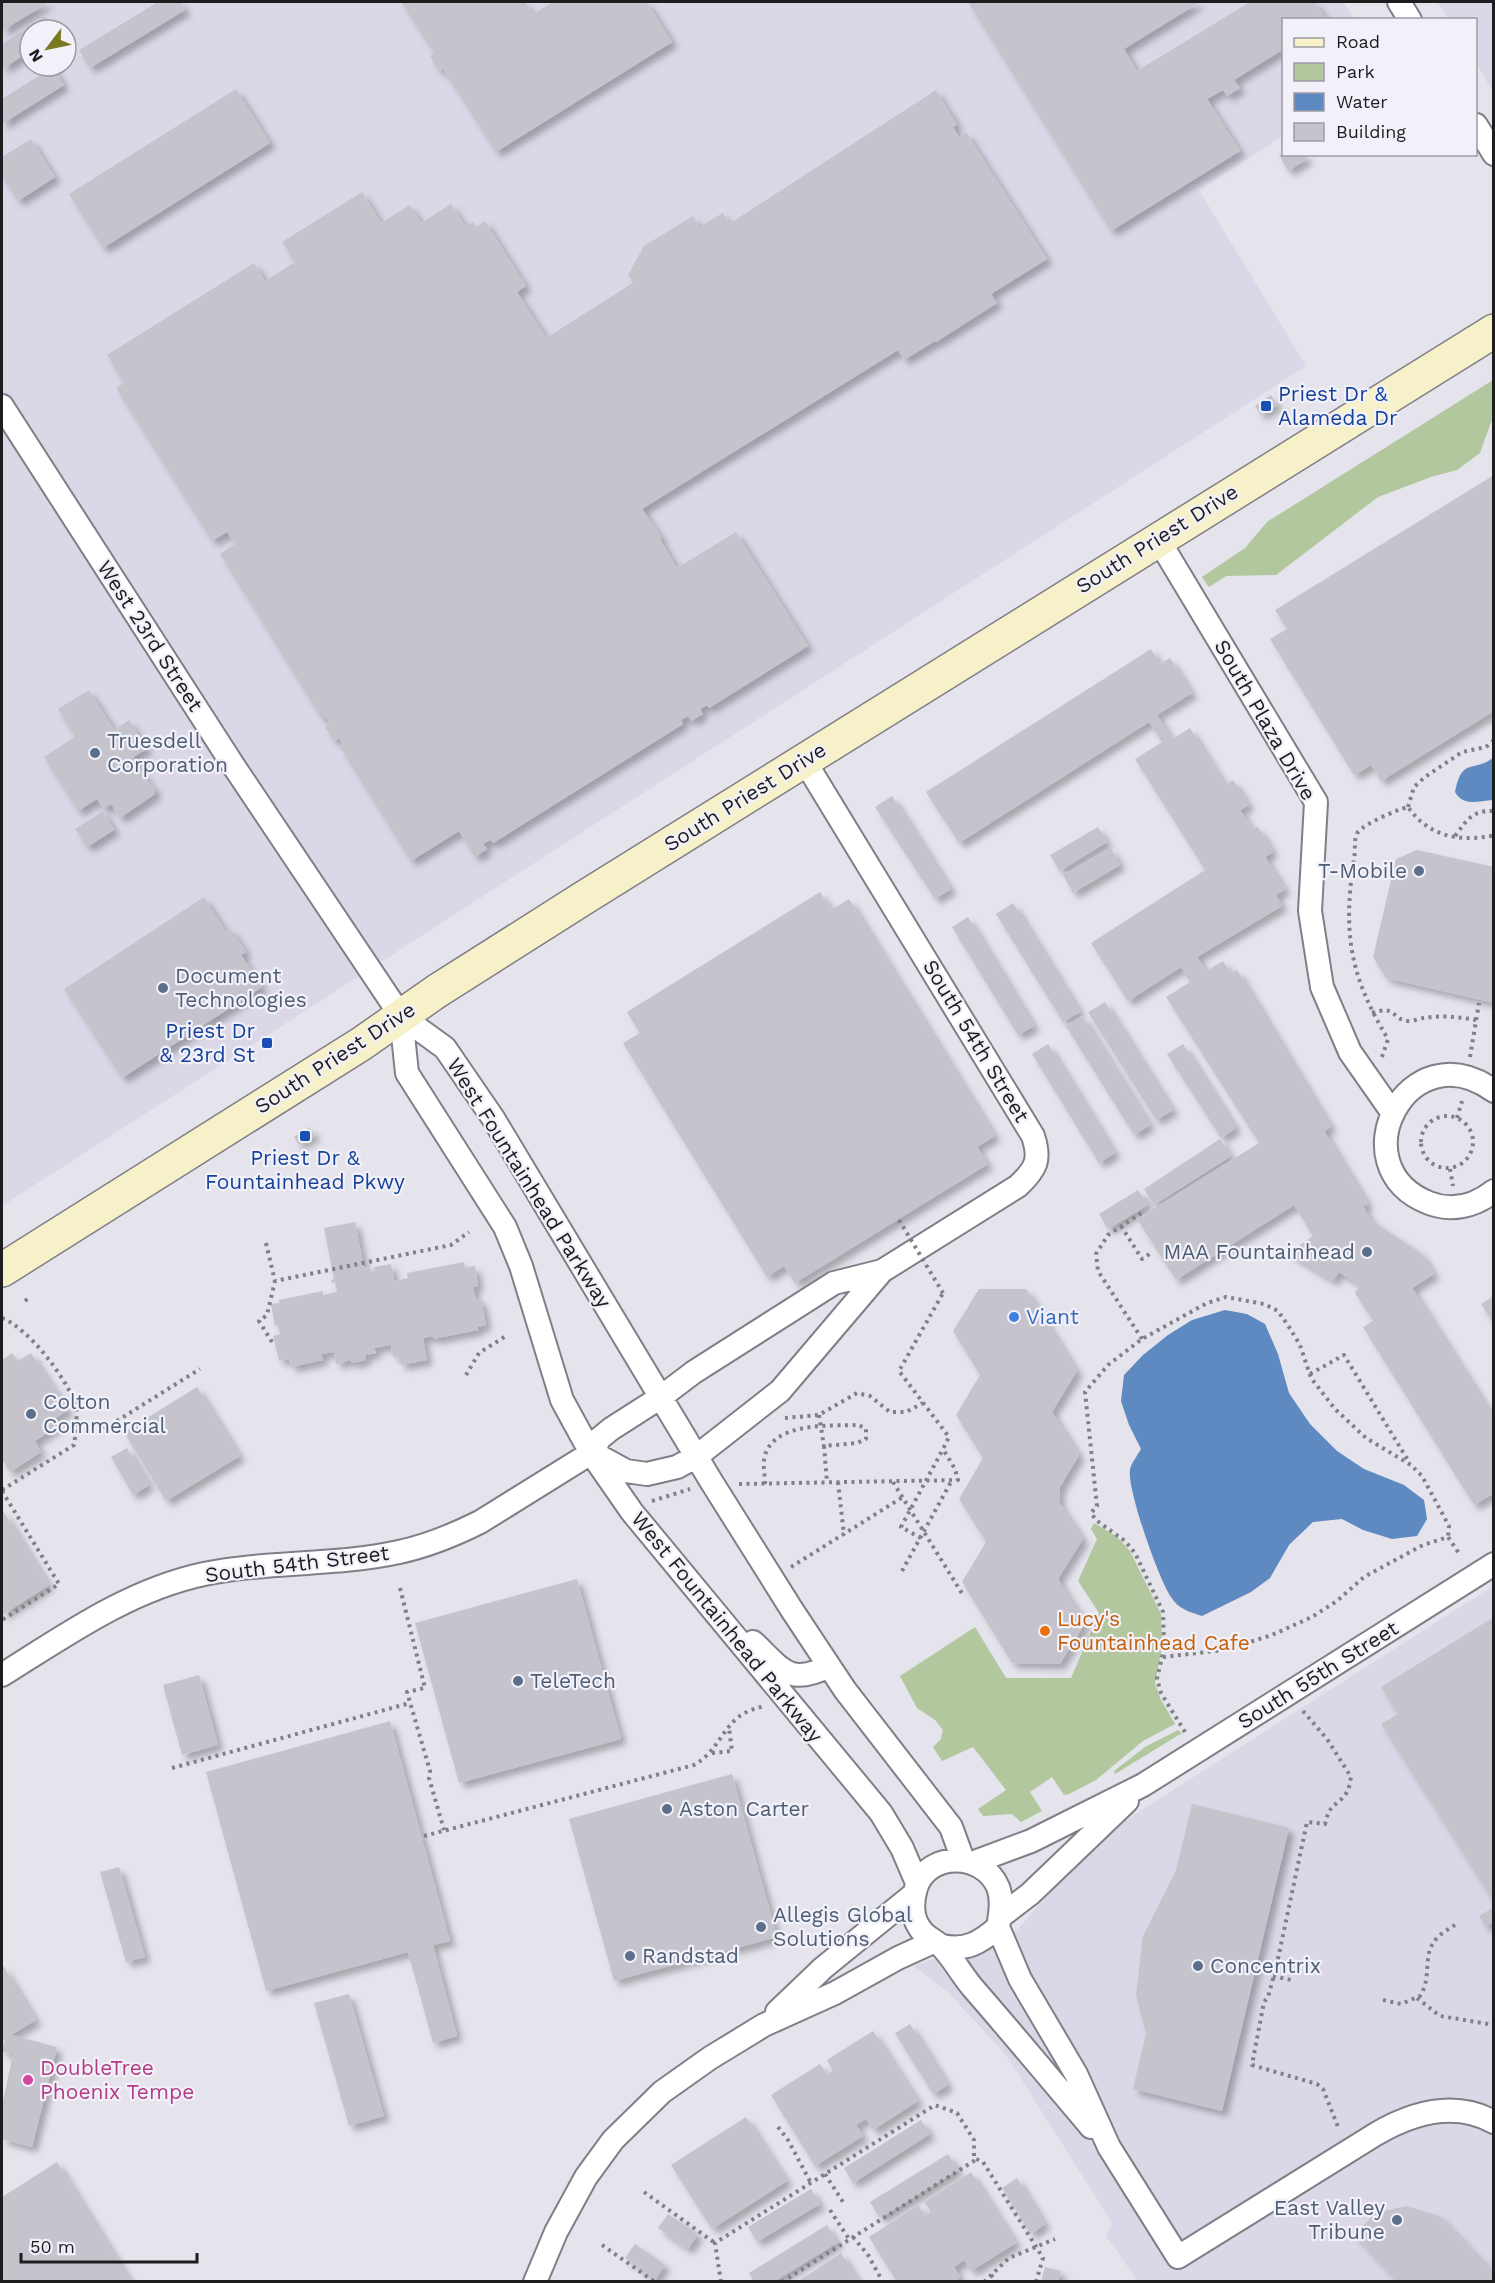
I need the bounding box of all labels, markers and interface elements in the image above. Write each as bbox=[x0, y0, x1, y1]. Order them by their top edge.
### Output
north arrow bbox=[18, 18, 78, 78]
legend bbox=[1282, 18, 1477, 156]
text: Road bbox=[1336, 31, 1380, 52]
text: N bbox=[25, 46, 47, 66]
text: Park bbox=[1336, 61, 1375, 82]
text: Water bbox=[1336, 91, 1388, 112]
text: Building bbox=[1336, 121, 1406, 142]
place label: Priest Dr & Alameda Dr bbox=[1278, 381, 1398, 430]
marker: Priest Dr & Alameda Dr bbox=[1259, 399, 1273, 413]
street label: South Priest Drive bbox=[1071, 479, 1242, 599]
street label: West 23rd Street bbox=[92, 556, 209, 716]
street label: South Plaza Drive bbox=[1209, 635, 1322, 804]
place label: Truesdell Corporation bbox=[107, 728, 228, 777]
street label: South Priest Drive bbox=[659, 737, 830, 857]
marker: Truesdell Corporation bbox=[88, 746, 102, 760]
place label: T-Mobile bbox=[1318, 858, 1407, 883]
marker: T-Mobile bbox=[1412, 864, 1426, 878]
street label: South 54th Street bbox=[918, 955, 1035, 1127]
place label: Document Technologies bbox=[175, 963, 307, 1012]
marker: Document Technologies bbox=[156, 981, 170, 995]
street label: South Priest Drive bbox=[250, 996, 420, 1119]
place label: Priest Dr & 23rd St bbox=[159, 1018, 255, 1067]
marker: Priest Dr & 23rd St bbox=[260, 1036, 274, 1050]
street label: West Fountainhead Parkway bbox=[442, 1053, 617, 1312]
marker: Priest Dr & Fountainhead Pkwy bbox=[298, 1129, 312, 1143]
place label: Priest Dr & Fountainhead Pkwy bbox=[205, 1145, 405, 1194]
place label: MAA Fountainhead bbox=[1164, 1239, 1355, 1264]
marker: MAA Fountainhead bbox=[1360, 1245, 1374, 1259]
place label: Viant bbox=[1026, 1304, 1079, 1329]
marker: Viant bbox=[1007, 1310, 1021, 1324]
place label: Colton Commercial bbox=[43, 1389, 167, 1438]
marker: Colton Commercial bbox=[24, 1407, 38, 1421]
street label: West Fountainhead Parkway bbox=[626, 1506, 828, 1747]
street label: South 54th Street bbox=[204, 1540, 391, 1587]
place label: Lucy's Fountainhead Cafe bbox=[1057, 1606, 1250, 1655]
street label: South 55th Street bbox=[1233, 1615, 1403, 1734]
marker: Lucy's Fountainhead Cafe bbox=[1038, 1624, 1052, 1638]
place label: TeleTech bbox=[530, 1668, 616, 1693]
marker: TeleTech bbox=[511, 1674, 525, 1688]
place label: Aston Carter bbox=[679, 1796, 810, 1821]
marker: Aston Carter bbox=[660, 1802, 674, 1816]
place label: Allegis Global Solutions bbox=[773, 1902, 913, 1951]
marker: Allegis Global Solutions bbox=[754, 1920, 768, 1934]
place label: Randstad bbox=[642, 1943, 739, 1968]
marker: Randstad bbox=[623, 1949, 637, 1963]
place label: Concentrix bbox=[1210, 1953, 1321, 1978]
marker: Concentrix bbox=[1191, 1959, 1205, 1973]
place label: DoubleTree Phoenix Tempe bbox=[40, 2055, 194, 2104]
marker: DoubleTree Phoenix Tempe bbox=[21, 2073, 35, 2087]
place label: East Valley Tribune bbox=[1274, 2195, 1385, 2244]
marker: East Valley Tribune bbox=[1390, 2213, 1404, 2227]
scale bar bbox=[21, 2226, 196, 2264]
text: 50 m bbox=[30, 2236, 75, 2257]

